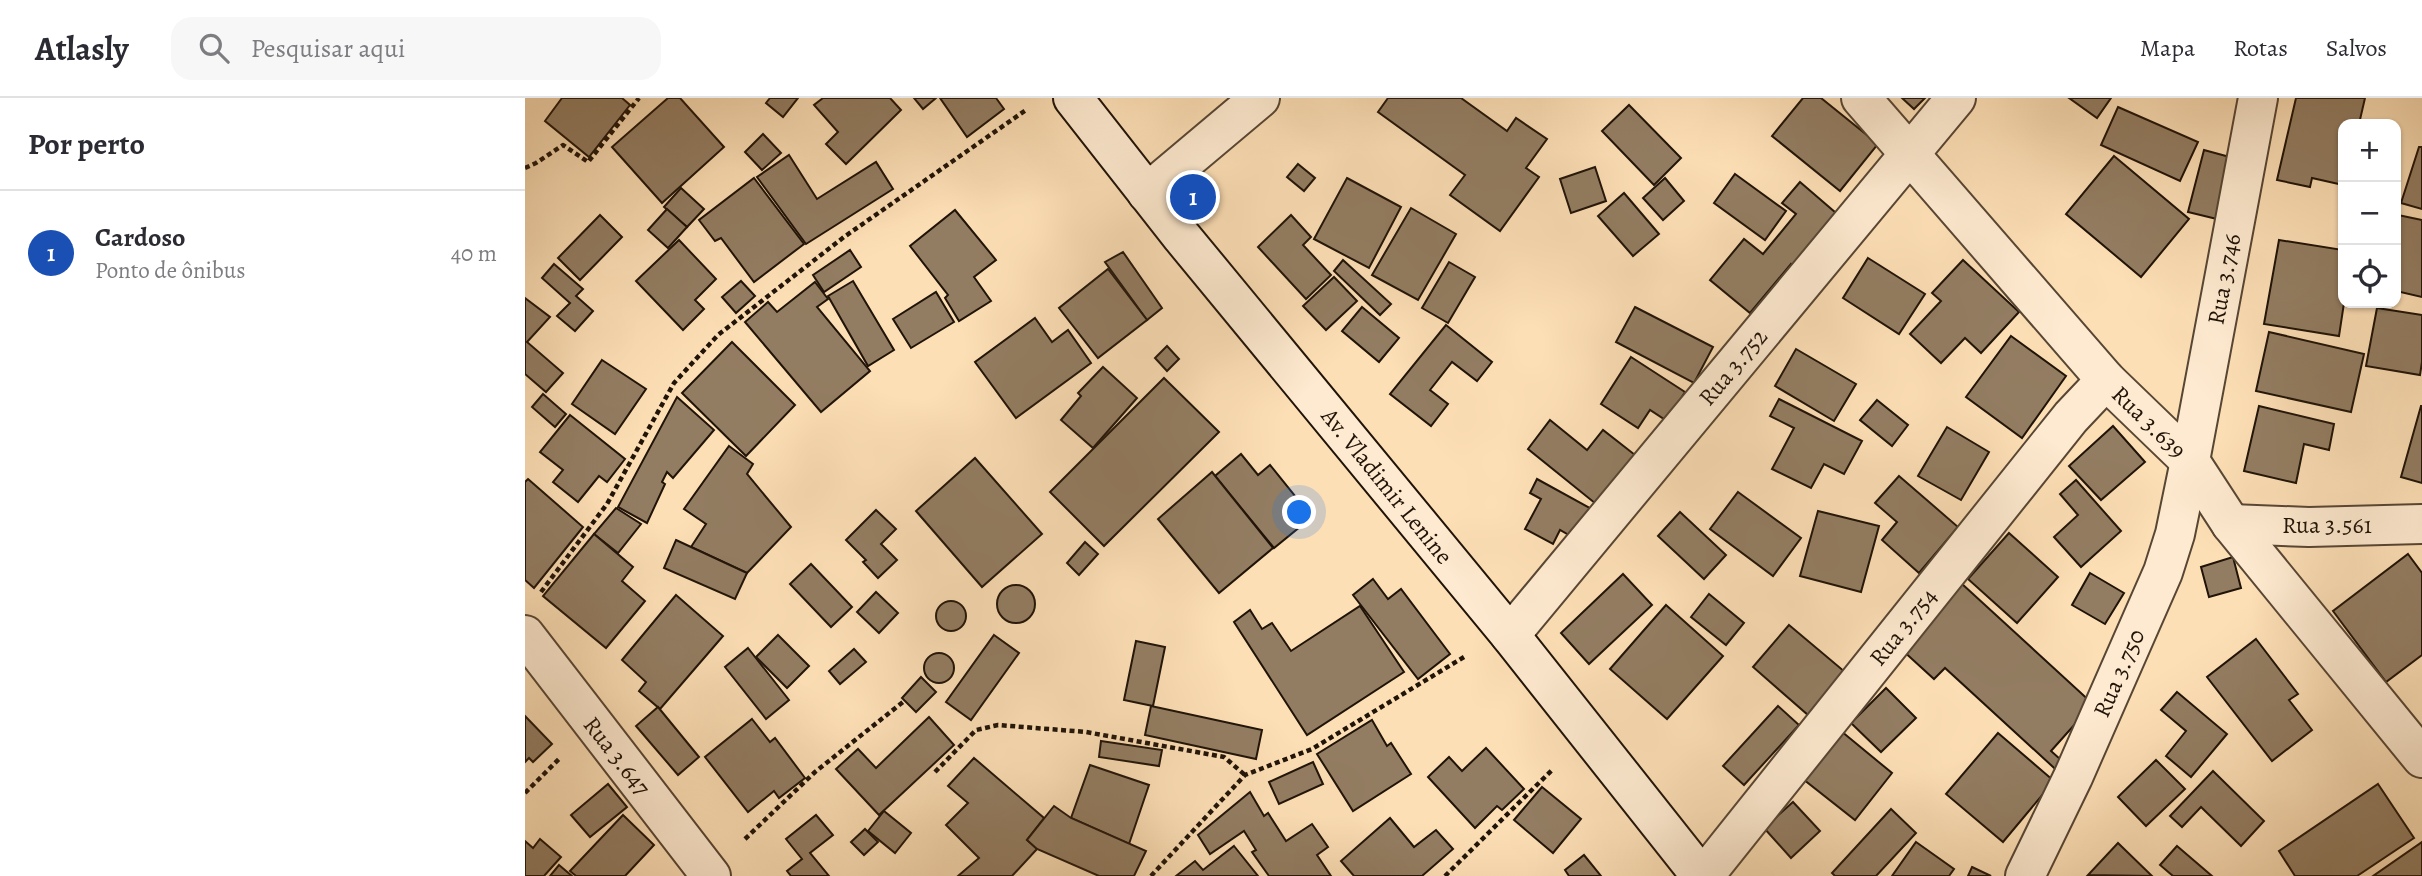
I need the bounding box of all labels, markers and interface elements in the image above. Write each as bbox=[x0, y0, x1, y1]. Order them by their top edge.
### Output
search box bbox=[171, 17, 661, 80]
text: Atlasly bbox=[35, 26, 129, 71]
icon: search bbox=[195, 29, 233, 67]
text: Pesquisar aqui bbox=[251, 31, 405, 66]
text: Mapa bbox=[2140, 32, 2195, 64]
text: Rotas bbox=[2233, 32, 2288, 64]
text: Salvos bbox=[2326, 32, 2387, 64]
map controls bbox=[2338, 119, 2401, 308]
button: + bbox=[2338, 119, 2401, 182]
text: Por perto bbox=[28, 124, 145, 164]
pin: 1 bbox=[1170, 171, 1216, 223]
button: − bbox=[2338, 182, 2401, 245]
text: Cardoso bbox=[95, 220, 185, 255]
street label: Rua 3.746 bbox=[2199, 231, 2249, 327]
text: 1 bbox=[47, 238, 55, 269]
text: 40 m bbox=[451, 238, 497, 269]
button: locate bbox=[2338, 245, 2401, 308]
text: Ponto de ônibus bbox=[95, 255, 245, 286]
street label: Rua 3.752 bbox=[1691, 321, 1775, 413]
street label: Rua 3.639 bbox=[2105, 378, 2193, 466]
street label: Av. Vladimir Lenine bbox=[1313, 400, 1460, 571]
your location bbox=[1282, 495, 1316, 529]
street label: Rua 3.561 bbox=[2282, 509, 2372, 541]
street label: Rua 3.754 bbox=[1862, 581, 1944, 673]
street label: Rua 3.750 bbox=[2085, 624, 2153, 722]
street label: Rua 3.647 bbox=[576, 710, 659, 803]

